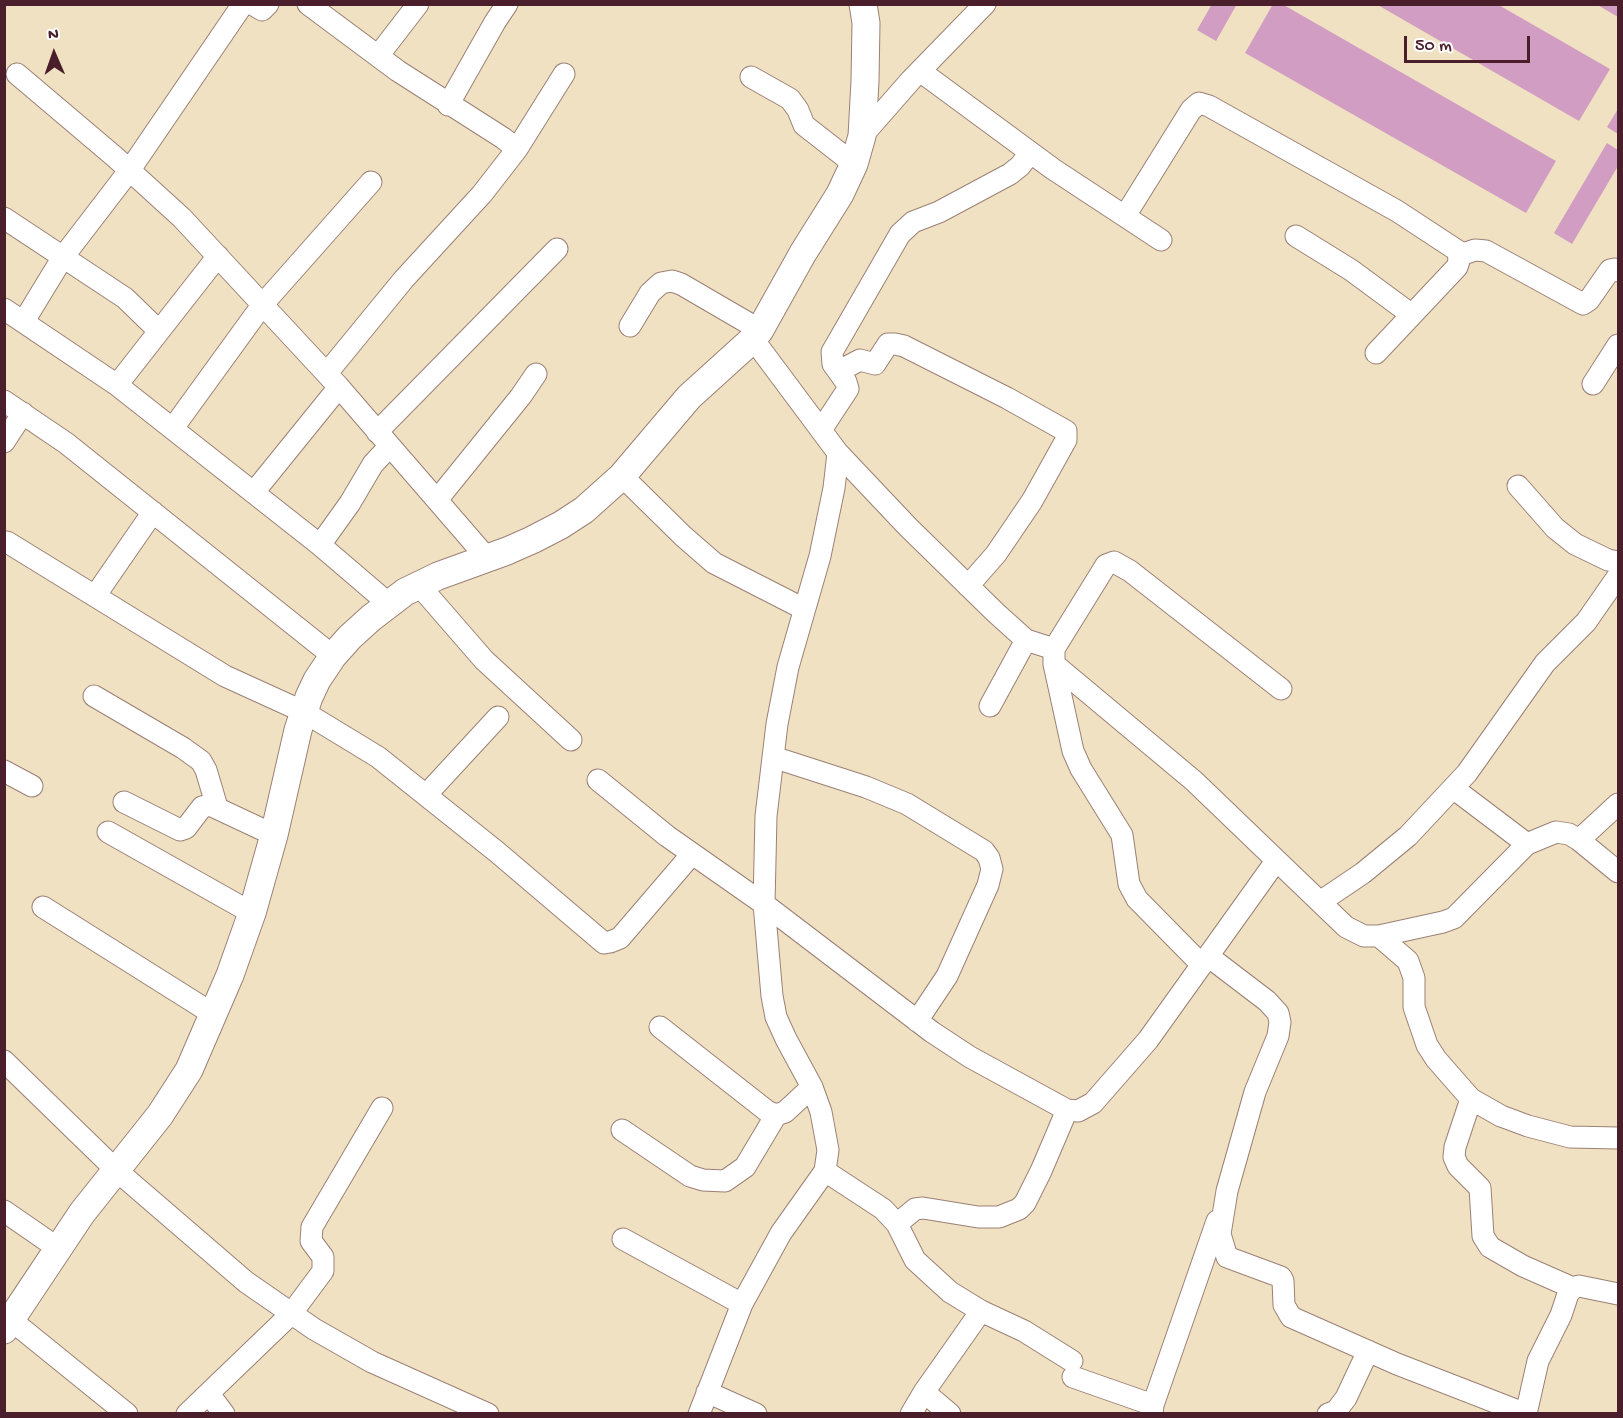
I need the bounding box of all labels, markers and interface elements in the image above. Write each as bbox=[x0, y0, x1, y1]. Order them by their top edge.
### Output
north arrow bbox=[24, 24, 84, 84]
scale bar bbox=[1407, 24, 1533, 62]
text: N bbox=[48, 26, 59, 45]
text: 50 m bbox=[1415, 36, 1452, 57]

